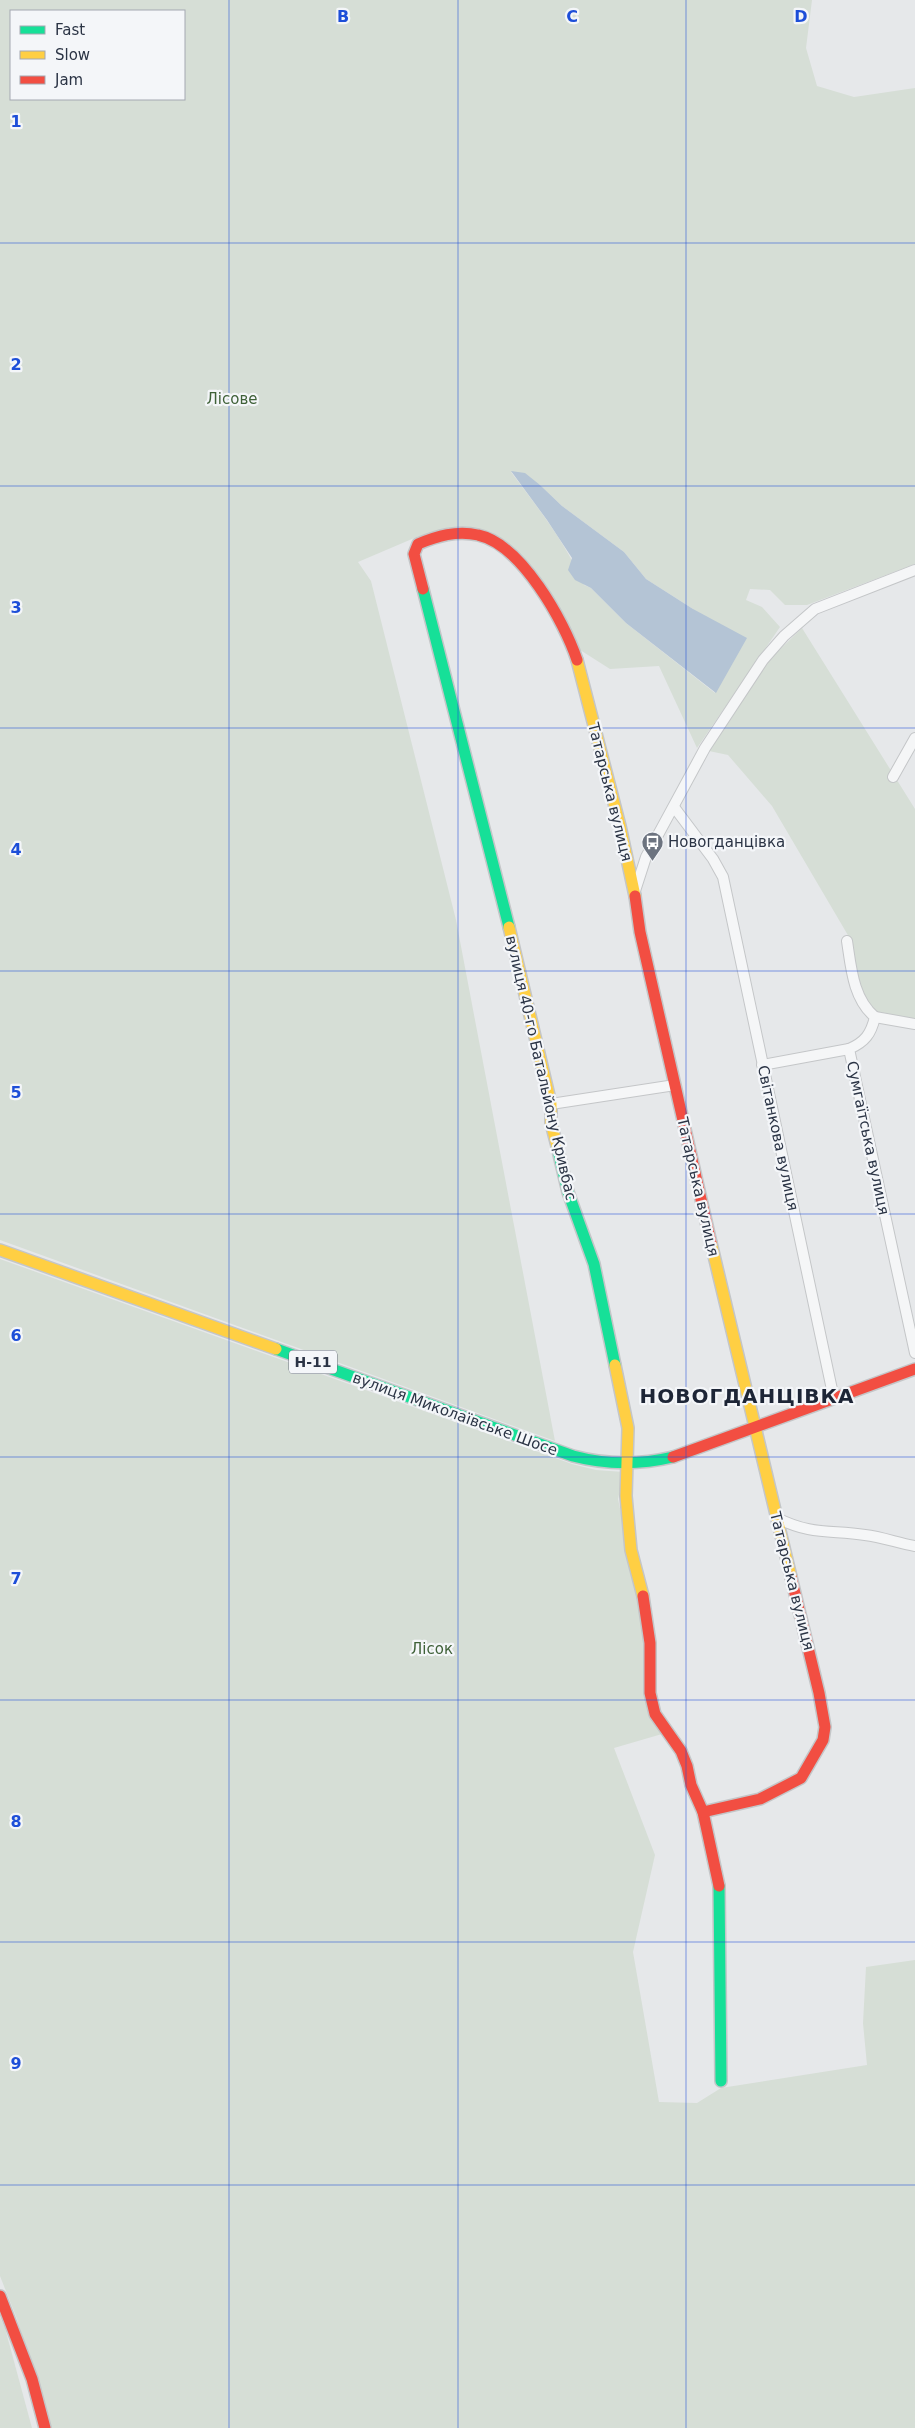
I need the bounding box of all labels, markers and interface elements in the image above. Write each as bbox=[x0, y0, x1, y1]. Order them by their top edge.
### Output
text: B bbox=[337, 7, 349, 26]
text: C bbox=[566, 7, 578, 26]
text: D bbox=[794, 7, 808, 26]
legend bbox=[10, 10, 185, 100]
text: Fast bbox=[55, 21, 85, 39]
text: Slow bbox=[55, 46, 90, 64]
text: Jam bbox=[54, 71, 83, 89]
text: 1 bbox=[10, 112, 22, 131]
text: 2 bbox=[10, 355, 22, 374]
park label: Лісове bbox=[207, 390, 257, 408]
text: 3 bbox=[10, 598, 22, 617]
street label: Татарська вулиця bbox=[584, 720, 636, 863]
bus stop icon: Новогданцівка bbox=[640, 830, 664, 861]
place label: Новогданцівка bbox=[668, 833, 785, 851]
text: 4 bbox=[10, 840, 22, 859]
street label: вулиця 40-го Батальйону Кривбас bbox=[502, 934, 580, 1202]
street label: Сумгаїтська вулиця bbox=[843, 1059, 893, 1217]
street label: Світанкова вулиця bbox=[754, 1063, 802, 1213]
text: 5 bbox=[10, 1083, 22, 1102]
street label: Татарська вулиця bbox=[673, 1115, 723, 1258]
text: 6 bbox=[10, 1326, 22, 1345]
road number: Н-11 bbox=[289, 1350, 337, 1374]
street label: вулиця Миколаївське Шосе bbox=[350, 1369, 560, 1459]
district label: НОВОГДАНЦІВКА bbox=[640, 1384, 854, 1408]
street label: Татарська вулиця bbox=[766, 1509, 818, 1652]
text: 7 bbox=[10, 1569, 22, 1588]
park label: Лісок bbox=[411, 1640, 453, 1658]
text: 8 bbox=[10, 1812, 22, 1831]
text: 9 bbox=[10, 2054, 22, 2073]

